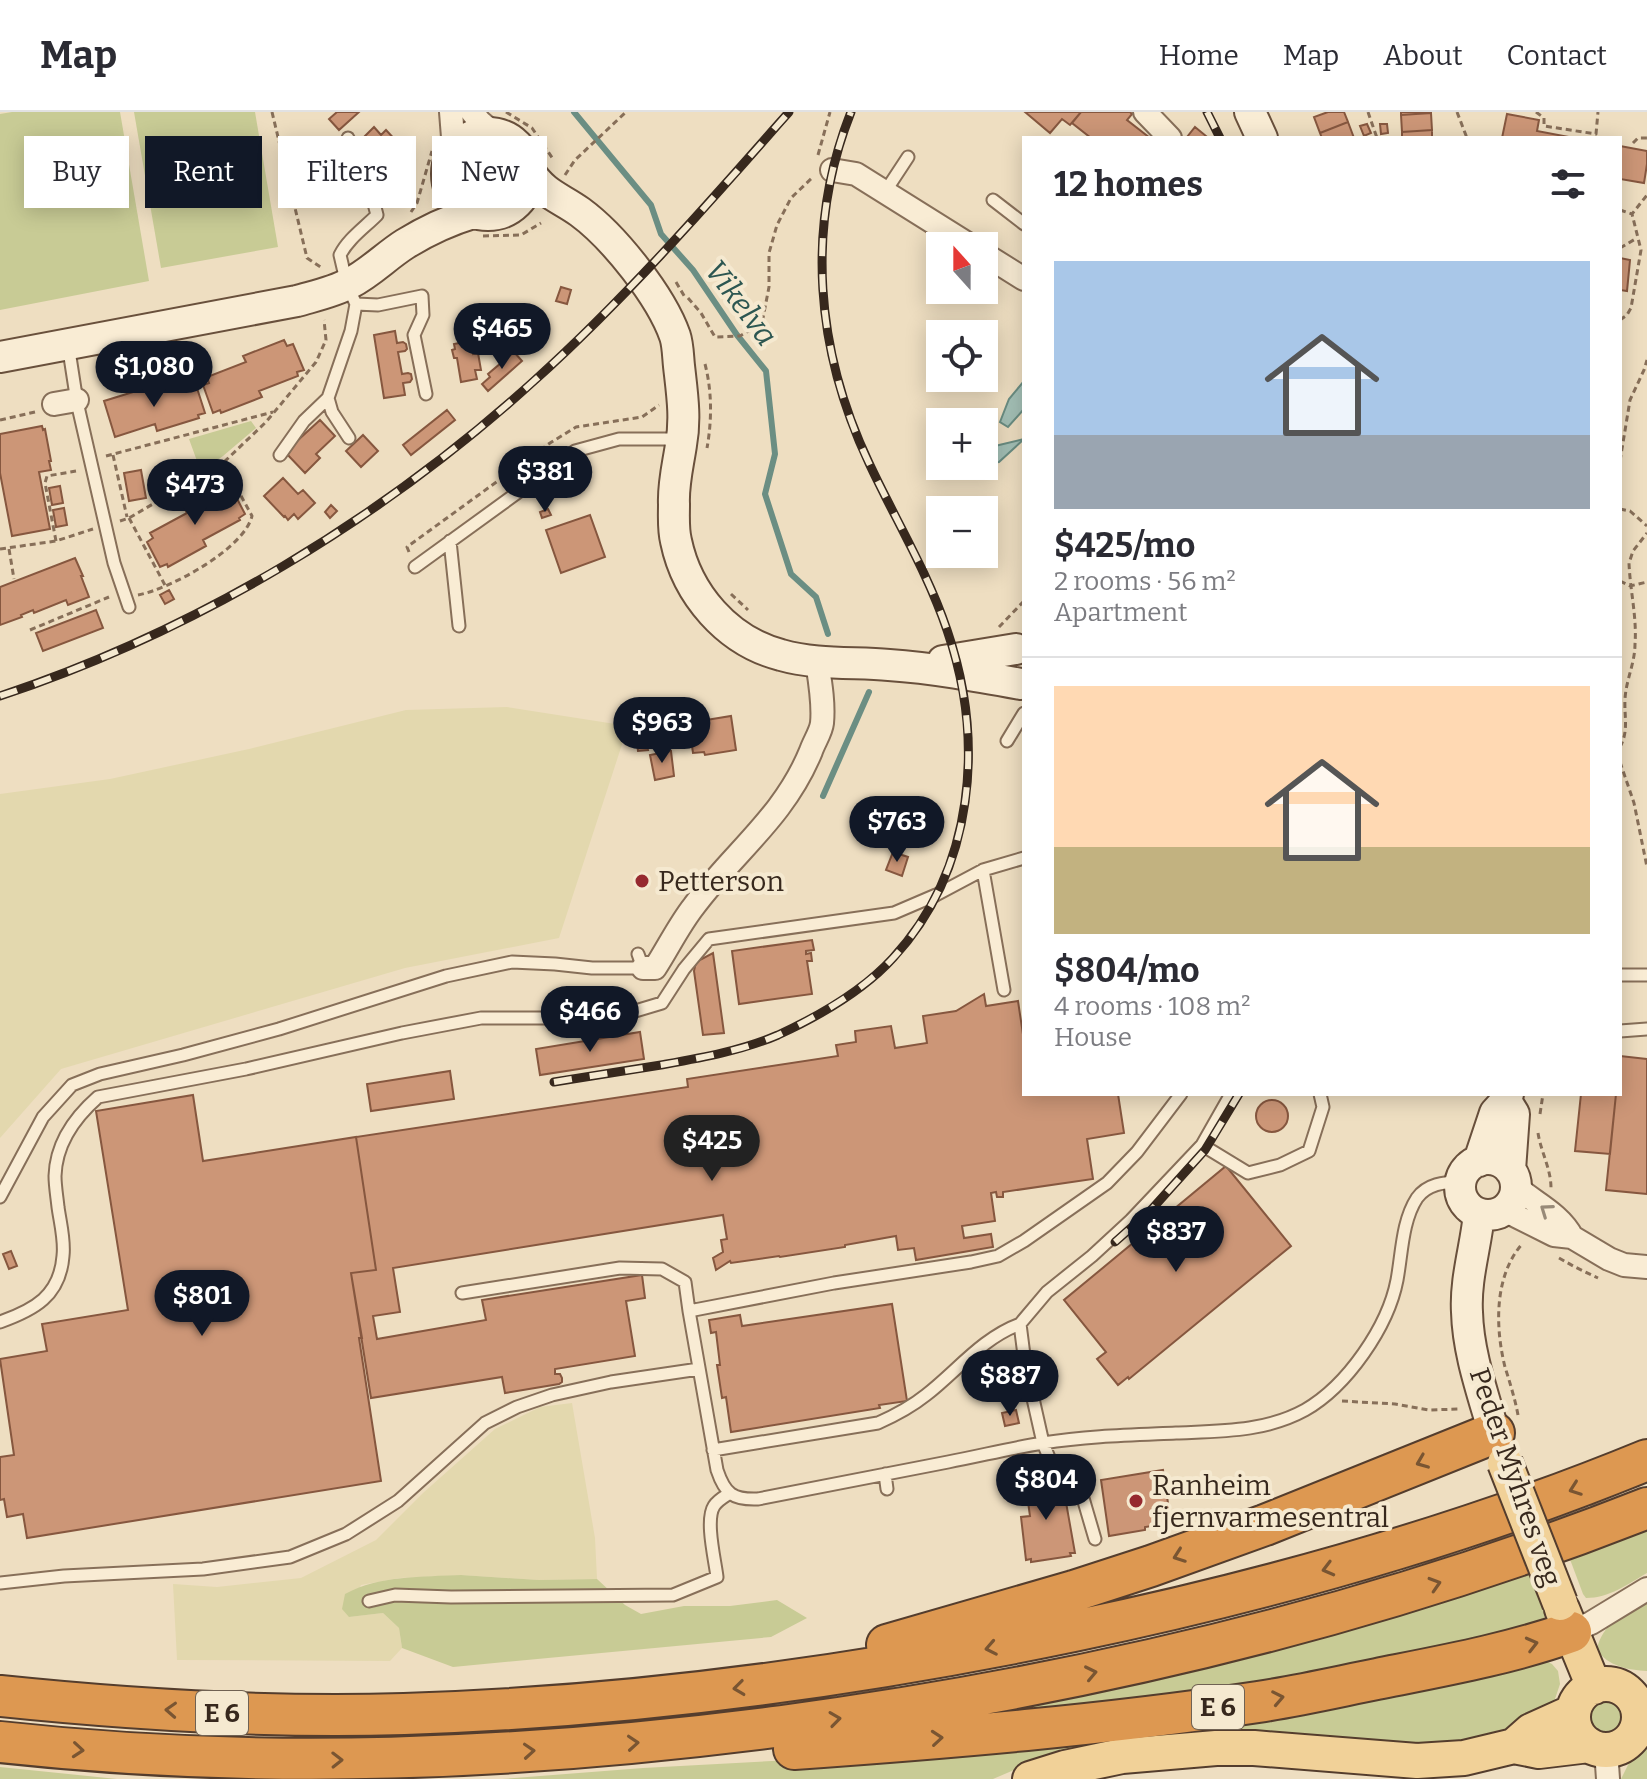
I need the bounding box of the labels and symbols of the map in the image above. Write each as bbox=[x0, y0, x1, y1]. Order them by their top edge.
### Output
north arrow bbox=[926, 232, 998, 304]
water label: Vikelva bbox=[697, 253, 785, 353]
pin: $465 bbox=[455, 303, 549, 371]
pin: $1,080 bbox=[89, 341, 219, 409]
pin: $381 bbox=[498, 446, 592, 514]
pin: $473 bbox=[148, 459, 242, 527]
pin: $963 bbox=[615, 697, 709, 765]
pin: $763 bbox=[850, 796, 944, 864]
place label: Petterson bbox=[658, 865, 784, 898]
marker: Petterson bbox=[633, 872, 651, 890]
pin: $466 bbox=[543, 986, 637, 1054]
pin: $425 bbox=[665, 1115, 759, 1183]
one-way arrow bbox=[1541, 1205, 1555, 1220]
pin: $837 bbox=[1129, 1206, 1223, 1274]
pin: $801 bbox=[155, 1270, 249, 1338]
pin: $887 bbox=[963, 1350, 1057, 1418]
street label: Peder Myhres veg bbox=[1463, 1364, 1568, 1591]
one-way arrow bbox=[1416, 1452, 1430, 1469]
pin: $804 bbox=[999, 1454, 1093, 1522]
place label: Ranheim fjernvarmesentral bbox=[1152, 1469, 1389, 1534]
one-way arrow bbox=[1569, 1479, 1583, 1496]
marker: Ranheim fjernvarmesentral bbox=[1127, 1492, 1145, 1510]
one-way arrow bbox=[1173, 1546, 1187, 1563]
one-way arrow bbox=[1321, 1560, 1335, 1577]
one-way arrow bbox=[1427, 1578, 1441, 1594]
one-way arrow bbox=[1525, 1637, 1539, 1654]
one-way arrow bbox=[984, 1639, 998, 1656]
one-way arrow bbox=[1084, 1665, 1097, 1682]
one-way arrow bbox=[732, 1679, 746, 1696]
road number: E 6 bbox=[1192, 1685, 1244, 1729]
one-way arrow bbox=[1271, 1690, 1284, 1707]
road number: E 6 bbox=[196, 1691, 248, 1735]
one-way arrow bbox=[164, 1702, 177, 1719]
one-way arrow bbox=[829, 1710, 842, 1727]
one-way arrow bbox=[931, 1730, 944, 1747]
one-way arrow bbox=[627, 1735, 640, 1752]
one-way arrow bbox=[72, 1741, 85, 1758]
one-way arrow bbox=[523, 1743, 536, 1760]
one-way arrow bbox=[331, 1751, 344, 1769]

